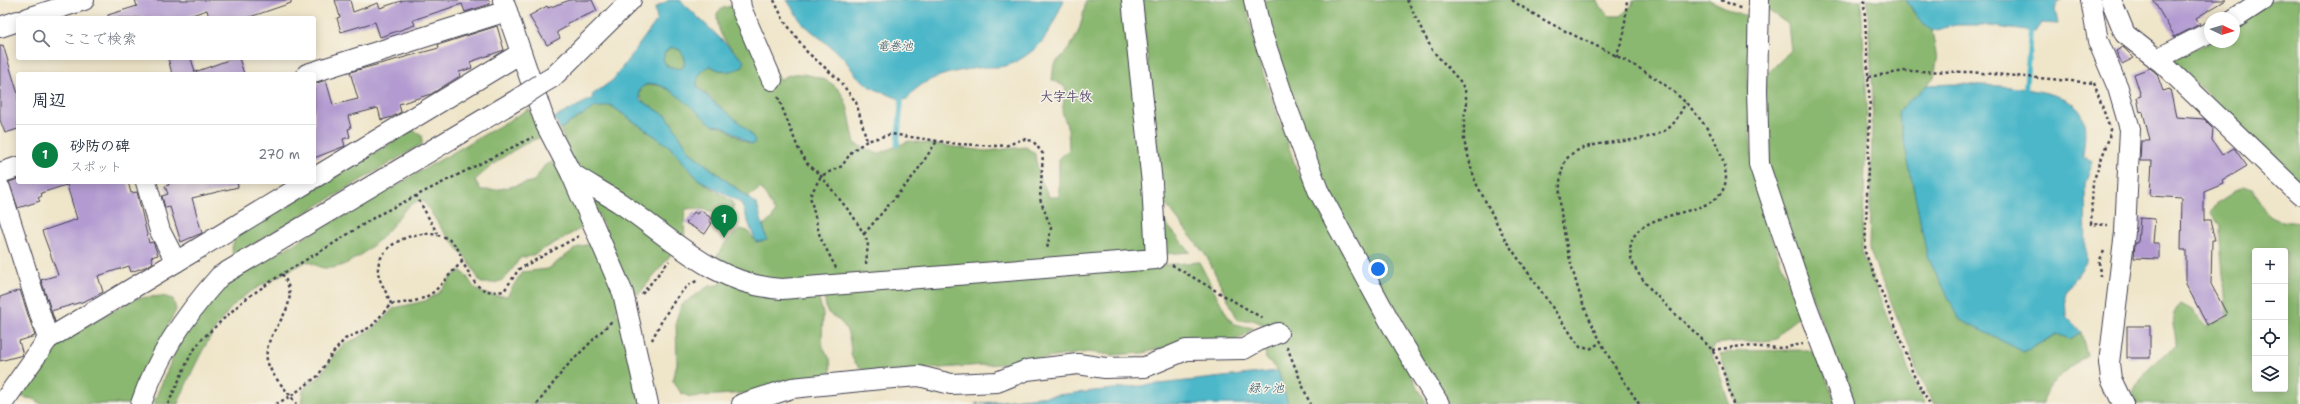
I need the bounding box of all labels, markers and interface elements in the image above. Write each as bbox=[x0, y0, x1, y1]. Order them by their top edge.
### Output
north arrow bbox=[2204, 12, 2240, 48]
search box bbox=[16, 16, 316, 60]
icon: search bbox=[30, 27, 52, 49]
text: ここで検索 bbox=[62, 29, 137, 49]
water label: 竜巻池 bbox=[877, 38, 914, 54]
district label: 大字牛牧 bbox=[1040, 88, 1092, 105]
text: 周辺 bbox=[32, 89, 66, 111]
text: 砂防の碑 bbox=[70, 136, 130, 156]
text: 1 bbox=[42, 146, 48, 163]
text: 270 m bbox=[258, 146, 300, 163]
text: スポット bbox=[70, 158, 122, 175]
pin: 1 bbox=[711, 205, 737, 238]
map controls bbox=[2252, 248, 2288, 392]
button: + bbox=[2252, 248, 2288, 284]
your location bbox=[1368, 259, 1388, 279]
button: − bbox=[2252, 284, 2288, 320]
button: locate bbox=[2252, 320, 2288, 356]
button: layers bbox=[2252, 356, 2288, 392]
water label: 緑ヶ池 bbox=[1248, 380, 1285, 396]

